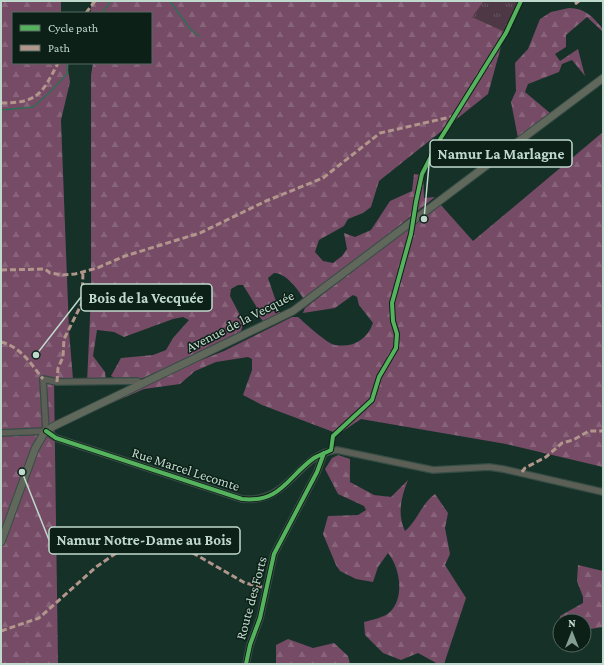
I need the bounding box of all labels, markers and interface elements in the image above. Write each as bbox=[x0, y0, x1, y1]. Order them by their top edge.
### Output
legend bbox=[12, 12, 152, 64]
text: Cycle path bbox=[48, 21, 99, 35]
text: Path bbox=[48, 41, 70, 55]
callout: Namur La Marlagne bbox=[430, 140, 572, 167]
text: Namur La Marlagne bbox=[438, 146, 564, 162]
callout: Bois de la Vecquée bbox=[81, 284, 212, 311]
street label: Avenue de la Vecquée bbox=[183, 287, 297, 355]
text: Bois de la Vecquée bbox=[89, 290, 203, 306]
street label: Rue Marcel Lecomte bbox=[130, 444, 242, 494]
callout: Namur Notre-Dame au Bois bbox=[49, 527, 240, 554]
text: Namur Notre-Dame au Bois bbox=[56, 532, 232, 548]
street label: Route des Forts bbox=[232, 555, 270, 641]
north arrow bbox=[552, 613, 592, 653]
text: N bbox=[568, 617, 576, 629]

